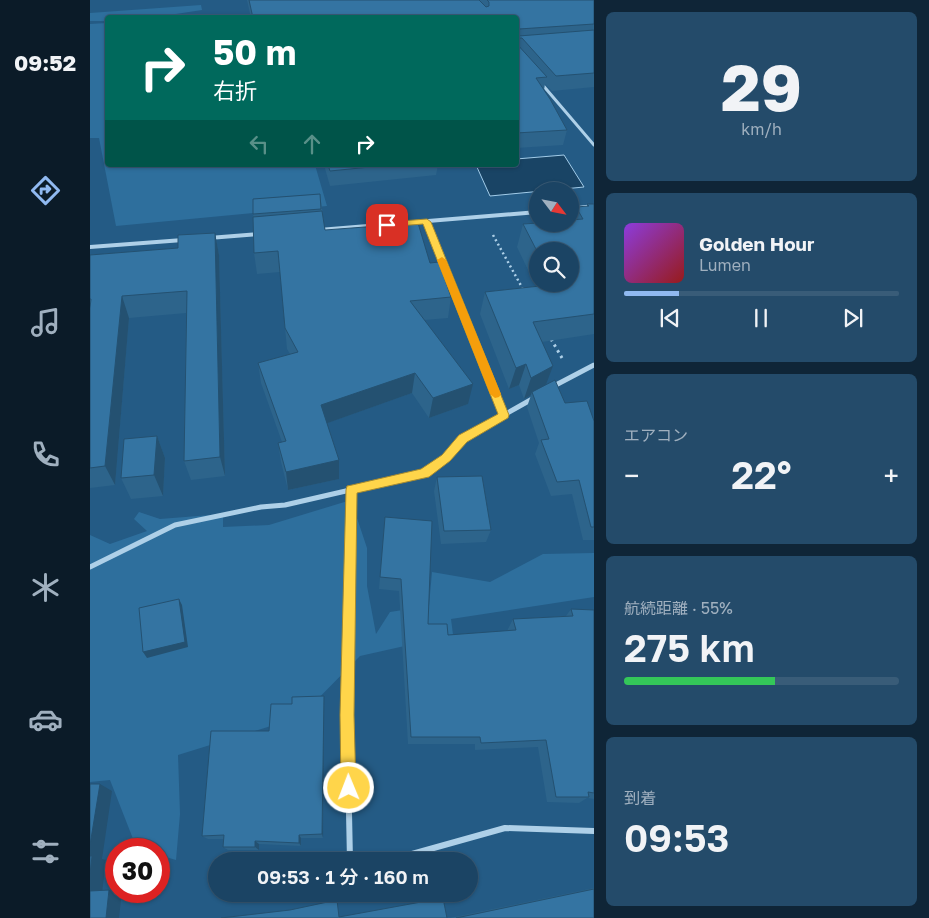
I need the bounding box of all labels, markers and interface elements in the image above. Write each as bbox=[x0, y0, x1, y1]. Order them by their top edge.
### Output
text: 50 m bbox=[213, 31, 296, 73]
icon: right bbox=[130, 35, 195, 100]
text: 29 bbox=[721, 47, 802, 125]
text: 09:52 bbox=[14, 49, 76, 76]
text: 右折 bbox=[213, 77, 257, 104]
text: km/h bbox=[741, 119, 782, 139]
icon: left bbox=[245, 130, 273, 158]
icon: ahead bbox=[298, 130, 326, 158]
icon: right bbox=[351, 130, 379, 158]
icon: directions bbox=[28, 173, 63, 208]
north arrow bbox=[529, 182, 579, 232]
map controls bbox=[529, 182, 579, 292]
pin bbox=[366, 204, 408, 246]
icon: arrive bbox=[373, 211, 401, 239]
text: Golden Hour bbox=[699, 232, 814, 255]
button: search bbox=[529, 242, 579, 292]
text: Lumen bbox=[699, 255, 751, 275]
icon: previous bbox=[656, 304, 684, 332]
icon: pause bbox=[747, 304, 775, 332]
icon: next bbox=[839, 304, 867, 332]
icon: music bbox=[28, 305, 63, 340]
text: エアコン bbox=[624, 425, 688, 445]
icon: phone bbox=[28, 437, 63, 472]
text: 22° bbox=[731, 452, 792, 497]
text: − bbox=[624, 459, 639, 492]
text: + bbox=[884, 459, 899, 492]
icon: climate bbox=[28, 570, 63, 605]
text: 航続距離 · 55% bbox=[624, 598, 733, 618]
text: 275 km bbox=[624, 625, 755, 670]
icon: car bbox=[28, 702, 63, 737]
position arrow bbox=[322, 761, 374, 813]
text: 到着 bbox=[624, 788, 656, 808]
text: 09:53 bbox=[624, 815, 730, 860]
icon: filters bbox=[28, 834, 63, 869]
speed limit sign: 30 bbox=[105, 838, 170, 903]
text: 09:53 · 1 分 · 160 m bbox=[257, 865, 429, 888]

